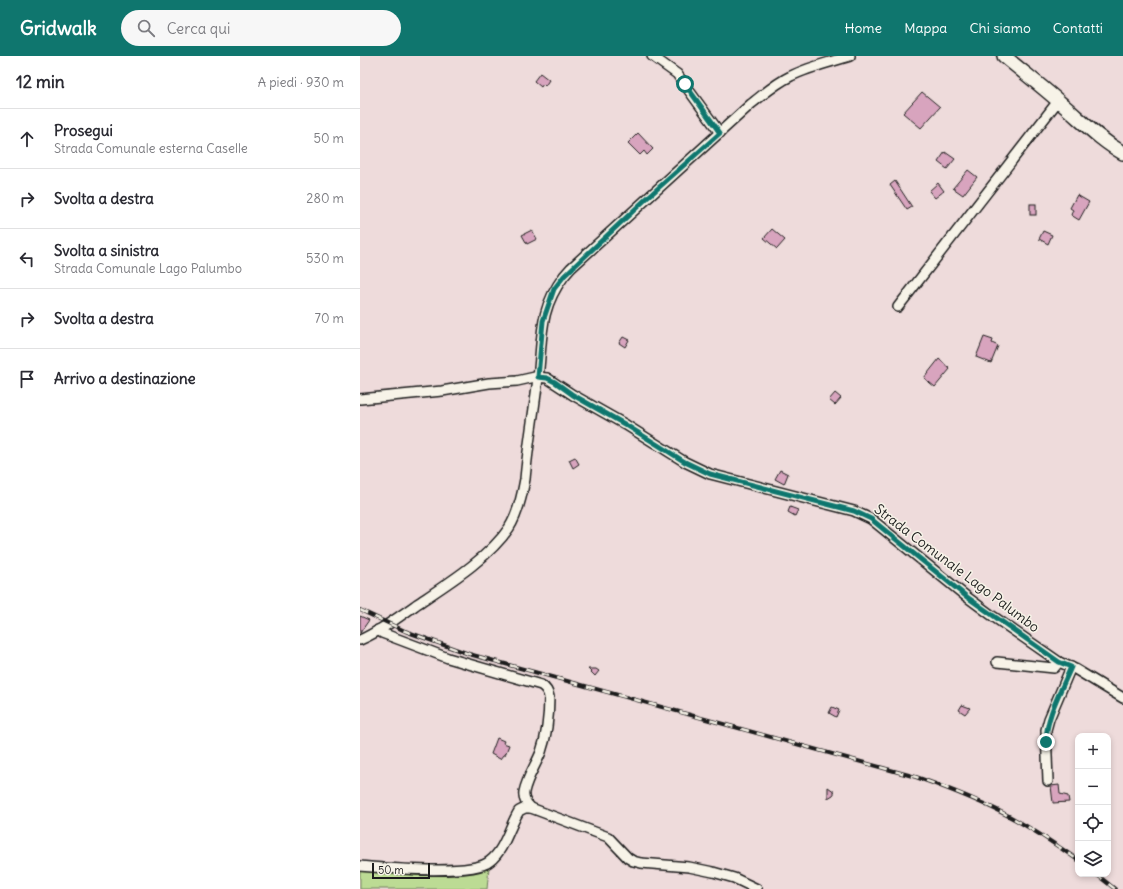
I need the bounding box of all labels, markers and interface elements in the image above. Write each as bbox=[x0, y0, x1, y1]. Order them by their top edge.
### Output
search box bbox=[121, 10, 401, 46]
text: Gridwalk bbox=[20, 16, 97, 40]
icon: search bbox=[135, 17, 157, 39]
text: Cerca qui bbox=[167, 19, 230, 38]
text: Home bbox=[844, 19, 882, 37]
text: Mappa bbox=[904, 19, 947, 37]
text: Chi siamo bbox=[969, 19, 1031, 37]
text: Contatti bbox=[1053, 19, 1103, 37]
text: 12 min bbox=[16, 71, 65, 93]
text: A piedi · 930 m bbox=[258, 74, 344, 91]
route start bbox=[676, 75, 694, 93]
text: Prosegui bbox=[54, 121, 113, 140]
icon: ahead bbox=[16, 128, 38, 150]
text: 50 m bbox=[313, 130, 344, 147]
text: Strada Comunale esterna Caselle bbox=[54, 140, 248, 157]
icon: right bbox=[16, 188, 38, 210]
text: Svolta a destra bbox=[54, 189, 154, 208]
text: 280 m bbox=[306, 190, 344, 207]
text: Svolta a sinistra bbox=[54, 241, 159, 260]
icon: left bbox=[16, 248, 38, 270]
text: 530 m bbox=[306, 250, 344, 267]
text: Strada Comunale Lago Palumbo bbox=[54, 260, 242, 277]
icon: right bbox=[16, 308, 38, 330]
text: Svolta a destra bbox=[54, 309, 154, 328]
text: 70 m bbox=[315, 310, 344, 327]
icon: arrive bbox=[16, 368, 38, 390]
text: Arrivo a destinazione bbox=[54, 369, 196, 388]
street label: Strada Comunale Lago Palumbo bbox=[871, 500, 1043, 636]
route end bbox=[1037, 733, 1055, 751]
map controls bbox=[1075, 733, 1111, 877]
button: + bbox=[1075, 733, 1111, 769]
button: − bbox=[1075, 769, 1111, 805]
button: locate bbox=[1075, 805, 1111, 841]
button: layers bbox=[1075, 841, 1111, 877]
scale bar bbox=[372, 861, 430, 880]
text: 50 m bbox=[378, 863, 404, 877]

